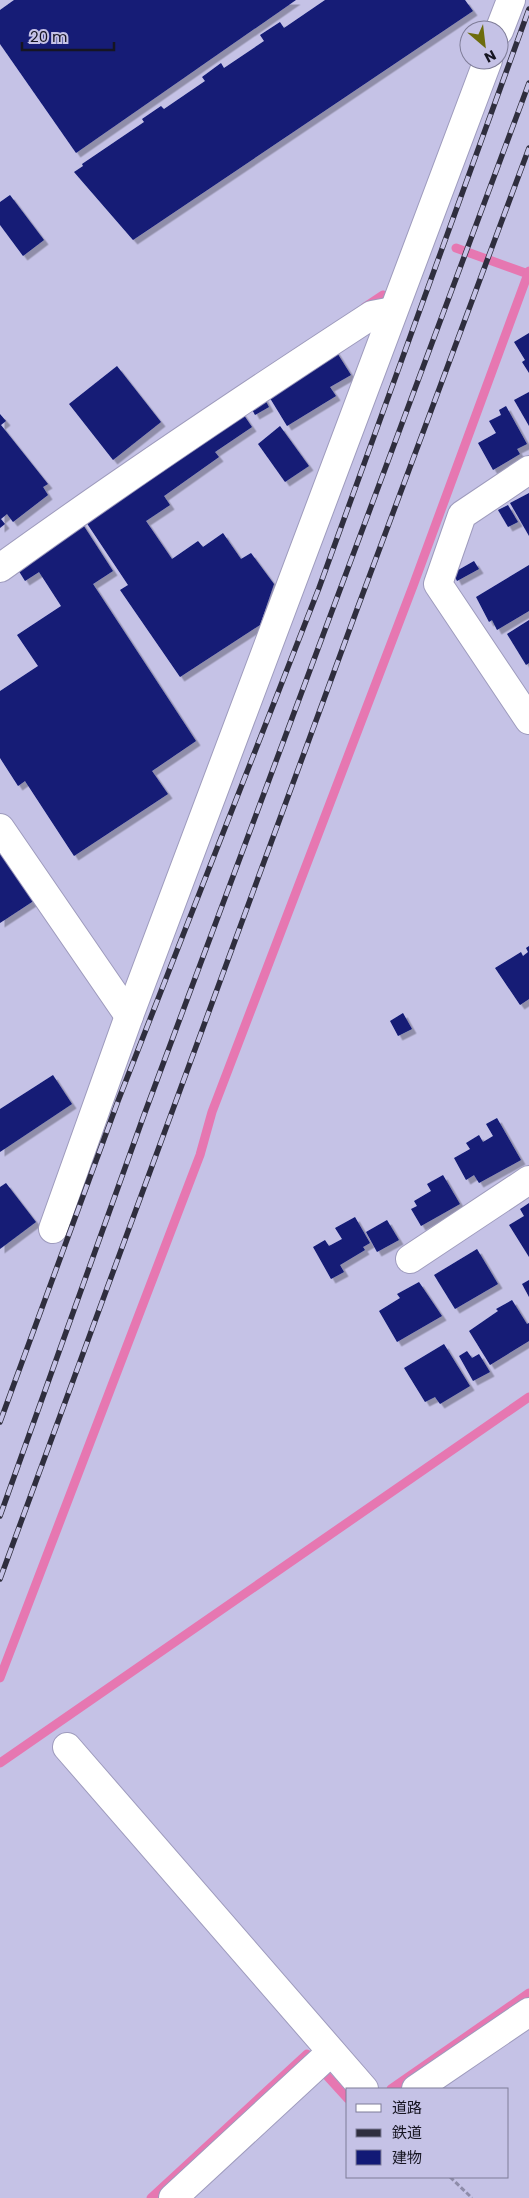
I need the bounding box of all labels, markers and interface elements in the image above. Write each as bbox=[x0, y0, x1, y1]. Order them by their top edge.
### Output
scale bar bbox=[22, 20, 115, 52]
north arrow bbox=[459, 20, 509, 70]
text: 20 m bbox=[30, 26, 68, 47]
text: N bbox=[481, 45, 499, 68]
legend bbox=[346, 2088, 509, 2178]
text: 道路 bbox=[392, 2097, 422, 2118]
text: 鉄道 bbox=[392, 2122, 422, 2143]
text: 建物 bbox=[392, 2147, 422, 2168]

